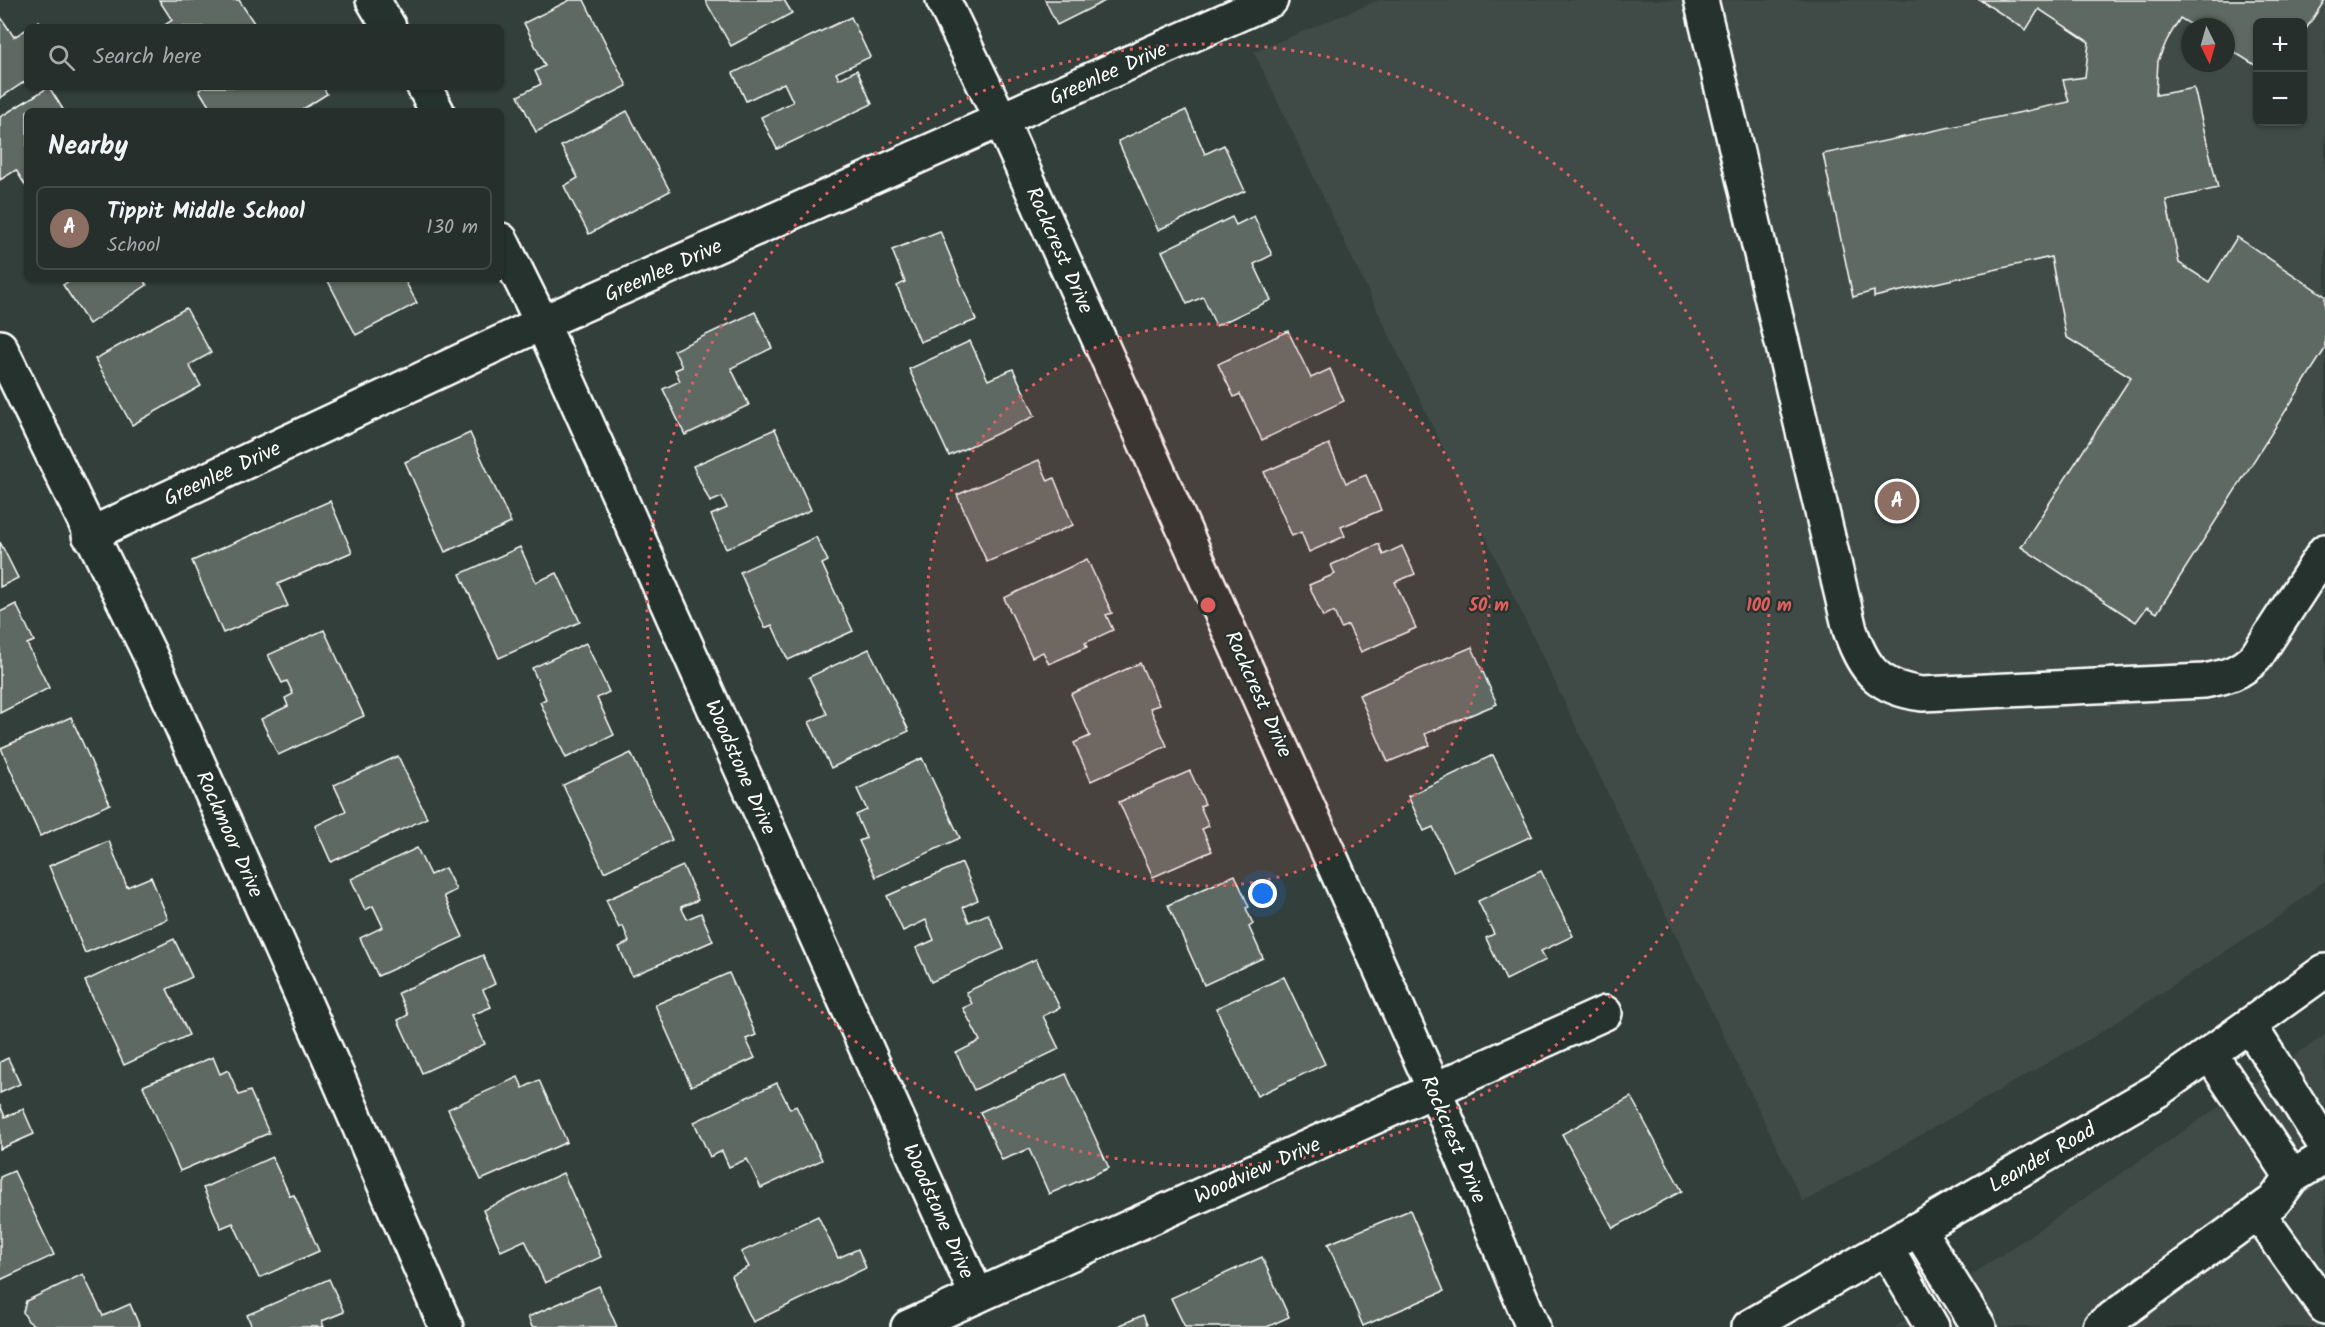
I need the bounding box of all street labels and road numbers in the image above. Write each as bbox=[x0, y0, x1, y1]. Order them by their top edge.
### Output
street label: Greenlee Drive bbox=[1044, 33, 1173, 115]
street label: Rockcrest Drive bbox=[1016, 182, 1102, 320]
street label: Greenlee Drive bbox=[599, 230, 728, 312]
street label: Greenlee Drive bbox=[158, 433, 287, 516]
street label: Rockcrest Drive bbox=[1215, 626, 1301, 764]
street label: Woodstone Drive bbox=[695, 694, 784, 841]
street label: Rockmoor Drive bbox=[186, 766, 272, 904]
street label: Rockcrest Drive bbox=[1411, 1071, 1495, 1209]
street label: Leander Road bbox=[1983, 1114, 2103, 1202]
street label: Woodview Drive bbox=[1189, 1128, 1327, 1214]
street label: Woodstone Drive bbox=[893, 1138, 982, 1285]

